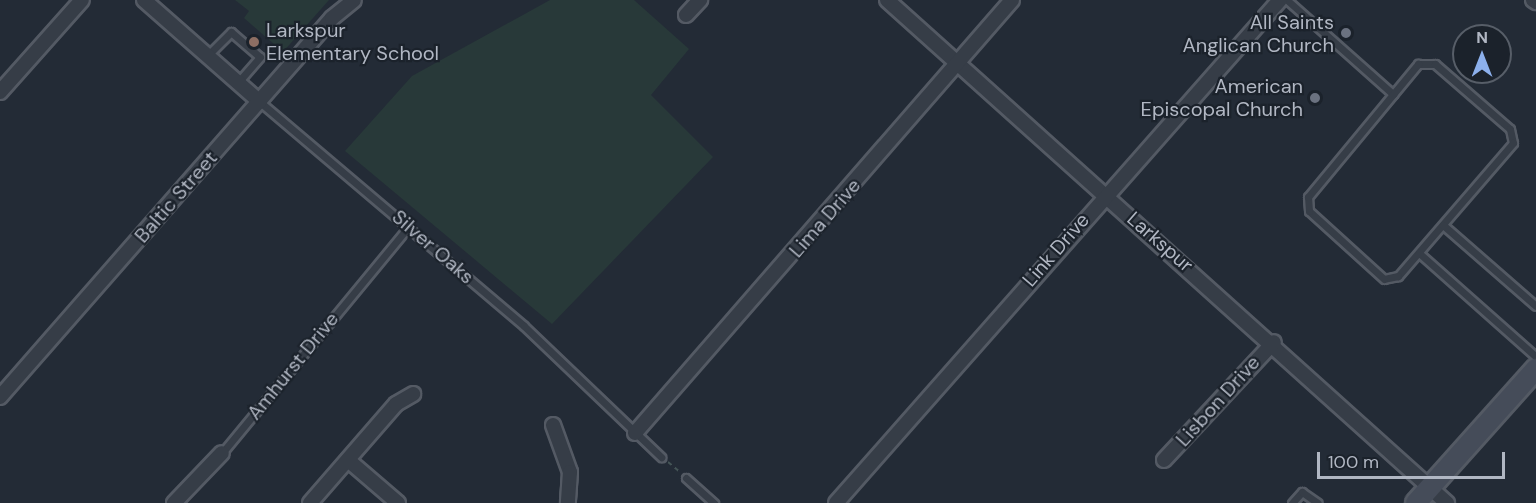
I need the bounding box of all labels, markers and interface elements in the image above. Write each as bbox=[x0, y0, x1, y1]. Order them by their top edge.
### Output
place label: All Saints Anglican Church bbox=[1182, 10, 1334, 57]
place label: Larkspur Elementary School bbox=[266, 19, 439, 66]
north arrow bbox=[1452, 24, 1512, 84]
marker: All Saints Anglican Church bbox=[1339, 26, 1353, 40]
text: N bbox=[1476, 27, 1488, 48]
marker: Larkspur Elementary School bbox=[247, 35, 261, 49]
place label: American Episcopal Church bbox=[1141, 74, 1303, 121]
marker: American Episcopal Church bbox=[1308, 91, 1322, 105]
street label: Baltic Street bbox=[130, 146, 222, 248]
street label: Lima Drive bbox=[784, 174, 866, 262]
street label: Silver Oaks bbox=[387, 205, 479, 289]
street label: Larkspur bbox=[1122, 207, 1198, 277]
street label: Link Drive bbox=[1018, 208, 1094, 292]
street label: Amhurst Drive bbox=[242, 307, 344, 425]
street label: Lisbon Drive bbox=[1171, 351, 1265, 451]
scale bar bbox=[1320, 440, 1508, 478]
text: 100 m bbox=[1328, 450, 1379, 474]

